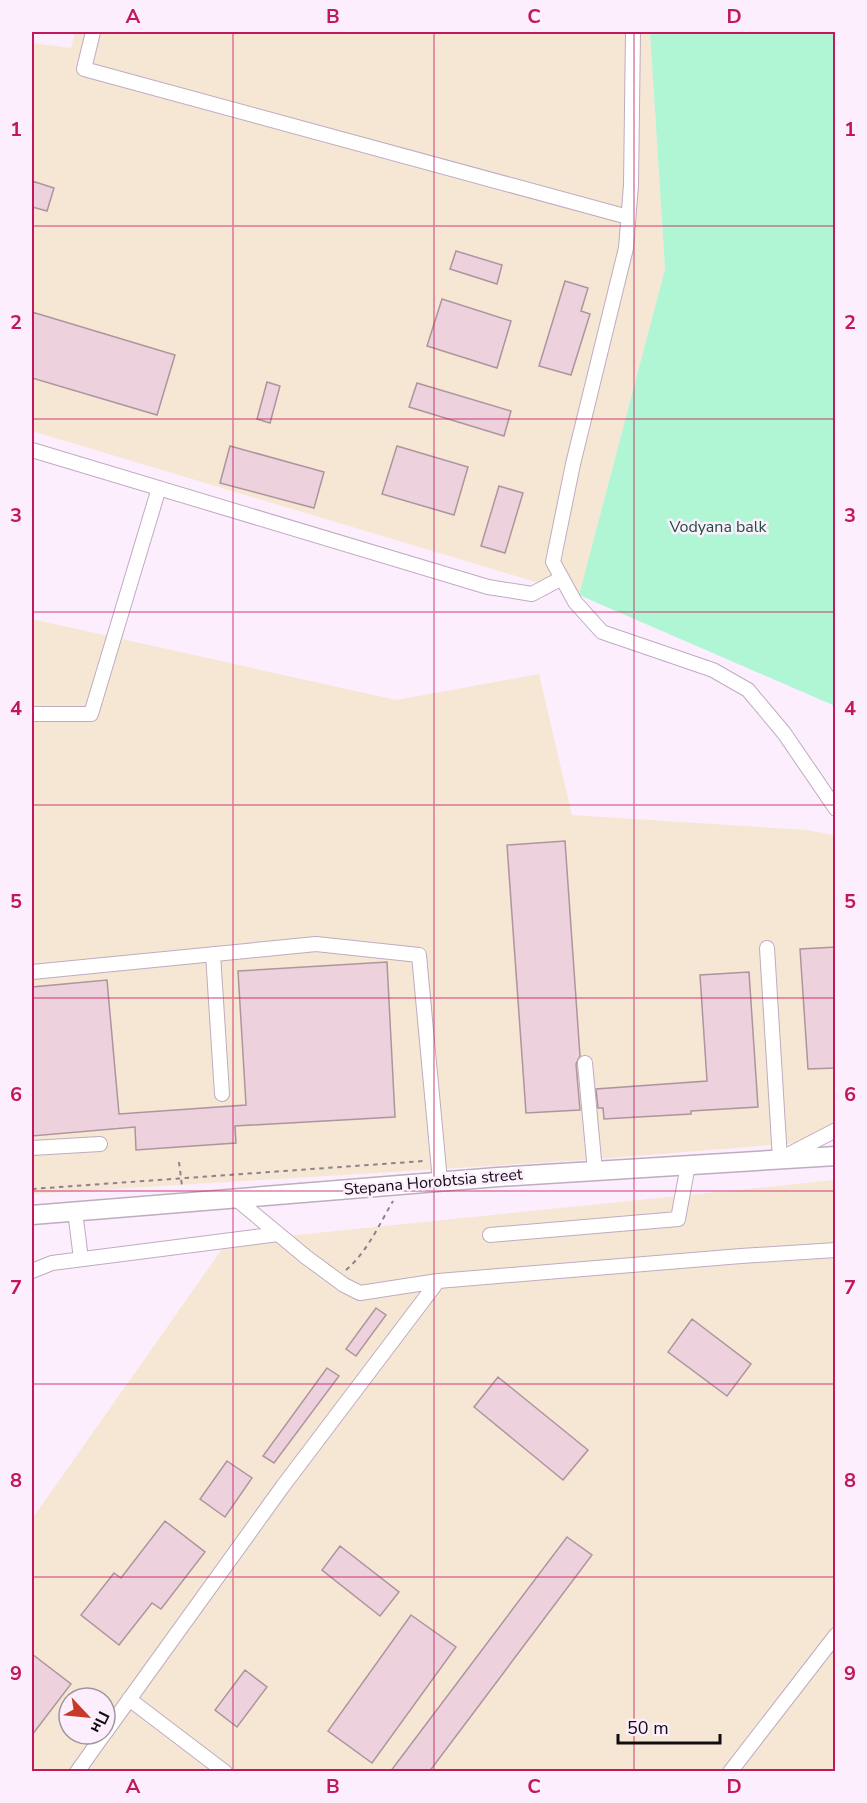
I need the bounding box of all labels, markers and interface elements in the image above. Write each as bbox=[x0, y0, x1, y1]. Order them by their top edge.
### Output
text: A bbox=[126, 3, 141, 30]
text: B bbox=[326, 3, 340, 30]
text: C bbox=[527, 3, 541, 30]
text: D bbox=[726, 3, 742, 30]
text: 1 bbox=[10, 116, 22, 143]
text: 1 bbox=[844, 116, 856, 143]
text: 2 bbox=[10, 309, 22, 336]
text: 2 bbox=[844, 309, 856, 336]
text: 3 bbox=[10, 502, 22, 529]
text: 3 bbox=[844, 502, 856, 529]
park label: Vodyana balk bbox=[668, 516, 768, 538]
text: 4 bbox=[10, 695, 22, 722]
text: 4 bbox=[844, 695, 856, 722]
text: 5 bbox=[10, 888, 22, 915]
text: 5 bbox=[844, 888, 856, 915]
text: 6 bbox=[10, 1081, 22, 1108]
text: 6 bbox=[844, 1081, 856, 1108]
street label: Stepana Horobtsia street bbox=[343, 1163, 524, 1201]
text: 7 bbox=[10, 1274, 22, 1301]
text: 7 bbox=[844, 1274, 856, 1301]
text: 8 bbox=[10, 1467, 22, 1494]
text: 8 bbox=[844, 1467, 856, 1494]
text: 9 bbox=[10, 1660, 22, 1687]
text: 9 bbox=[844, 1660, 856, 1687]
north arrow bbox=[57, 1686, 117, 1746]
text: Пн bbox=[85, 1707, 114, 1737]
scale bar bbox=[618, 1707, 720, 1745]
text: 50 m bbox=[627, 1716, 669, 1740]
text: A bbox=[126, 1773, 141, 1800]
text: B bbox=[326, 1773, 340, 1800]
text: C bbox=[527, 1773, 541, 1800]
text: D bbox=[726, 1773, 742, 1800]

